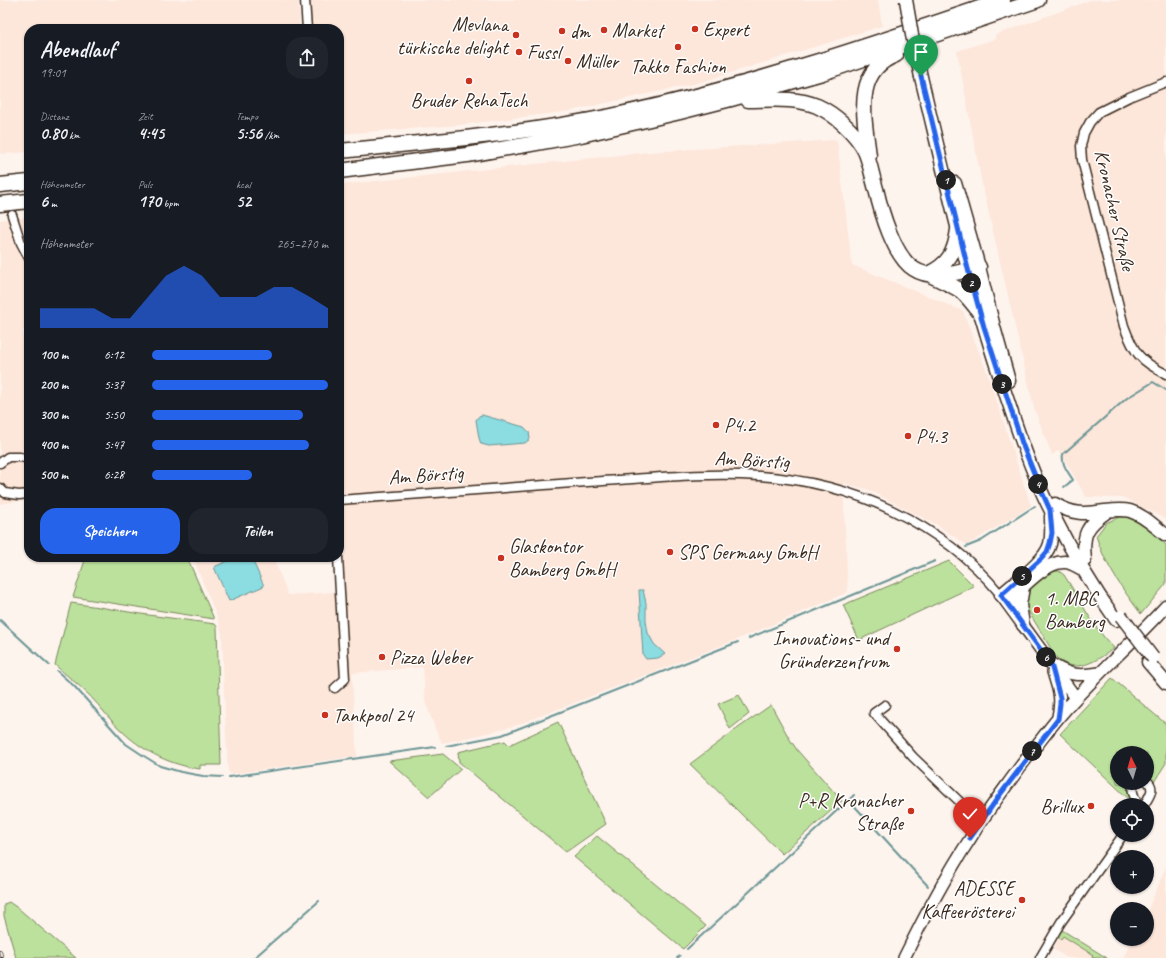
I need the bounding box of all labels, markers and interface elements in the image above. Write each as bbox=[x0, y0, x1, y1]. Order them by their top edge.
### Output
place label: Mevlana türkische delight bbox=[397, 12, 510, 60]
place label: Expert bbox=[703, 17, 751, 42]
place label: Market bbox=[612, 18, 666, 43]
place label: dm bbox=[570, 19, 592, 44]
marker: Expert bbox=[690, 24, 700, 34]
marker: Market bbox=[599, 25, 609, 35]
marker: dm bbox=[557, 26, 567, 36]
marker: Mevlana türkische delight bbox=[511, 30, 521, 40]
pin bbox=[904, 35, 938, 76]
text: Abendlauf bbox=[40, 36, 115, 64]
button: share bbox=[286, 37, 328, 79]
place label: Fussl bbox=[527, 40, 564, 65]
icon: arrive bbox=[910, 41, 932, 63]
marker: Takko Fashion bbox=[673, 42, 683, 52]
marker: Fussl bbox=[514, 47, 524, 57]
place label: Müller bbox=[576, 49, 620, 74]
place label: Takko Fashion bbox=[630, 54, 727, 79]
marker: Müller bbox=[563, 56, 573, 66]
text: 19:01 bbox=[40, 65, 66, 81]
marker: Bruder RehaTech bbox=[464, 76, 474, 86]
place label: Bruder RehaTech bbox=[410, 88, 528, 113]
text: Distanz bbox=[40, 109, 69, 123]
text: Zeit bbox=[138, 109, 153, 123]
text: Tempo bbox=[236, 109, 258, 123]
text: 0.80 bbox=[40, 123, 66, 144]
text: 4:45 bbox=[138, 123, 164, 144]
text: 5:56 bbox=[236, 123, 262, 144]
text: km bbox=[66, 128, 80, 142]
text: /km bbox=[262, 128, 279, 142]
street label: Kronacher Straße bbox=[1089, 147, 1141, 274]
pin: 1 bbox=[936, 170, 956, 190]
text: 1 bbox=[944, 173, 948, 187]
text: Höhenmeter bbox=[40, 177, 85, 191]
text: Puls bbox=[138, 177, 153, 191]
text: kcal bbox=[236, 177, 251, 191]
text: 6 bbox=[40, 191, 48, 212]
text: 170 bbox=[138, 191, 161, 212]
text: 52 bbox=[236, 191, 251, 212]
text: m bbox=[48, 196, 57, 210]
text: bpm bbox=[161, 196, 179, 210]
text: Höhenmeter bbox=[40, 236, 93, 252]
text: 265–270 m bbox=[277, 236, 328, 252]
pin: 2 bbox=[961, 273, 981, 293]
text: 2 bbox=[969, 276, 973, 290]
text: 100 m bbox=[40, 347, 68, 363]
text: 6:12 bbox=[104, 347, 124, 363]
pin: 3 bbox=[992, 374, 1012, 394]
text: 200 m bbox=[40, 377, 68, 393]
text: 5:37 bbox=[104, 377, 124, 393]
text: 3 bbox=[1000, 377, 1004, 391]
text: 300 m bbox=[40, 407, 68, 423]
text: 5:50 bbox=[104, 407, 124, 423]
place label: P4.2 bbox=[724, 413, 757, 438]
marker: P4.2 bbox=[711, 420, 721, 430]
place label: P4.3 bbox=[916, 424, 949, 449]
marker: P4.3 bbox=[903, 431, 913, 441]
text: 400 m bbox=[40, 437, 68, 453]
text: 5:47 bbox=[104, 437, 124, 453]
street label: Am Börstig bbox=[714, 446, 791, 474]
street label: Am Börstig bbox=[388, 460, 465, 490]
text: 500 m bbox=[40, 467, 68, 483]
text: 6:28 bbox=[104, 467, 124, 483]
pin: 4 bbox=[1028, 474, 1048, 494]
text: 4 bbox=[1036, 477, 1040, 491]
button: Speichern bbox=[40, 508, 180, 554]
button: Teilen bbox=[188, 508, 328, 554]
place label: Glaskontor Bamberg GmbH bbox=[509, 534, 618, 582]
place label: SPS Germany GmbH bbox=[678, 540, 820, 565]
marker: SPS Germany GmbH bbox=[665, 547, 675, 557]
marker: Glaskontor Bamberg GmbH bbox=[496, 553, 506, 563]
pin: 5 bbox=[1012, 566, 1032, 586]
text: 5 bbox=[1020, 569, 1024, 583]
place label: 1. MBC Bamberg bbox=[1045, 586, 1106, 634]
marker: 1. MBC Bamberg bbox=[1032, 605, 1042, 615]
place label: Innovations- und Gründerzentrum bbox=[773, 626, 892, 674]
marker: Innovations- und Gründerzentrum bbox=[892, 644, 902, 654]
place label: Pizza Weber bbox=[390, 645, 474, 670]
pin: 6 bbox=[1036, 647, 1056, 667]
text: 6 bbox=[1043, 650, 1049, 664]
marker: Pizza Weber bbox=[377, 652, 387, 662]
place label: Tankpool 24 bbox=[333, 703, 415, 728]
marker: Tankpool 24 bbox=[320, 710, 330, 720]
pin: 7 bbox=[1022, 741, 1042, 761]
text: 7 bbox=[1030, 744, 1034, 758]
north arrow bbox=[1110, 746, 1154, 790]
map controls bbox=[1110, 746, 1154, 946]
place label: P+R Kronacher Straße bbox=[798, 788, 905, 836]
place label: Brillux bbox=[1041, 794, 1085, 819]
pin bbox=[953, 797, 987, 838]
button: locate bbox=[1110, 798, 1154, 842]
marker: Brillux bbox=[1086, 801, 1096, 811]
icon: check bbox=[959, 803, 981, 825]
marker: P+R Kronacher Straße bbox=[906, 806, 916, 816]
button: + bbox=[1110, 850, 1154, 894]
place label: ADESSE Kaffeerösterei bbox=[921, 876, 1017, 924]
marker: ADESSE Kaffeerösterei bbox=[1017, 895, 1027, 905]
button: − bbox=[1110, 902, 1154, 946]

